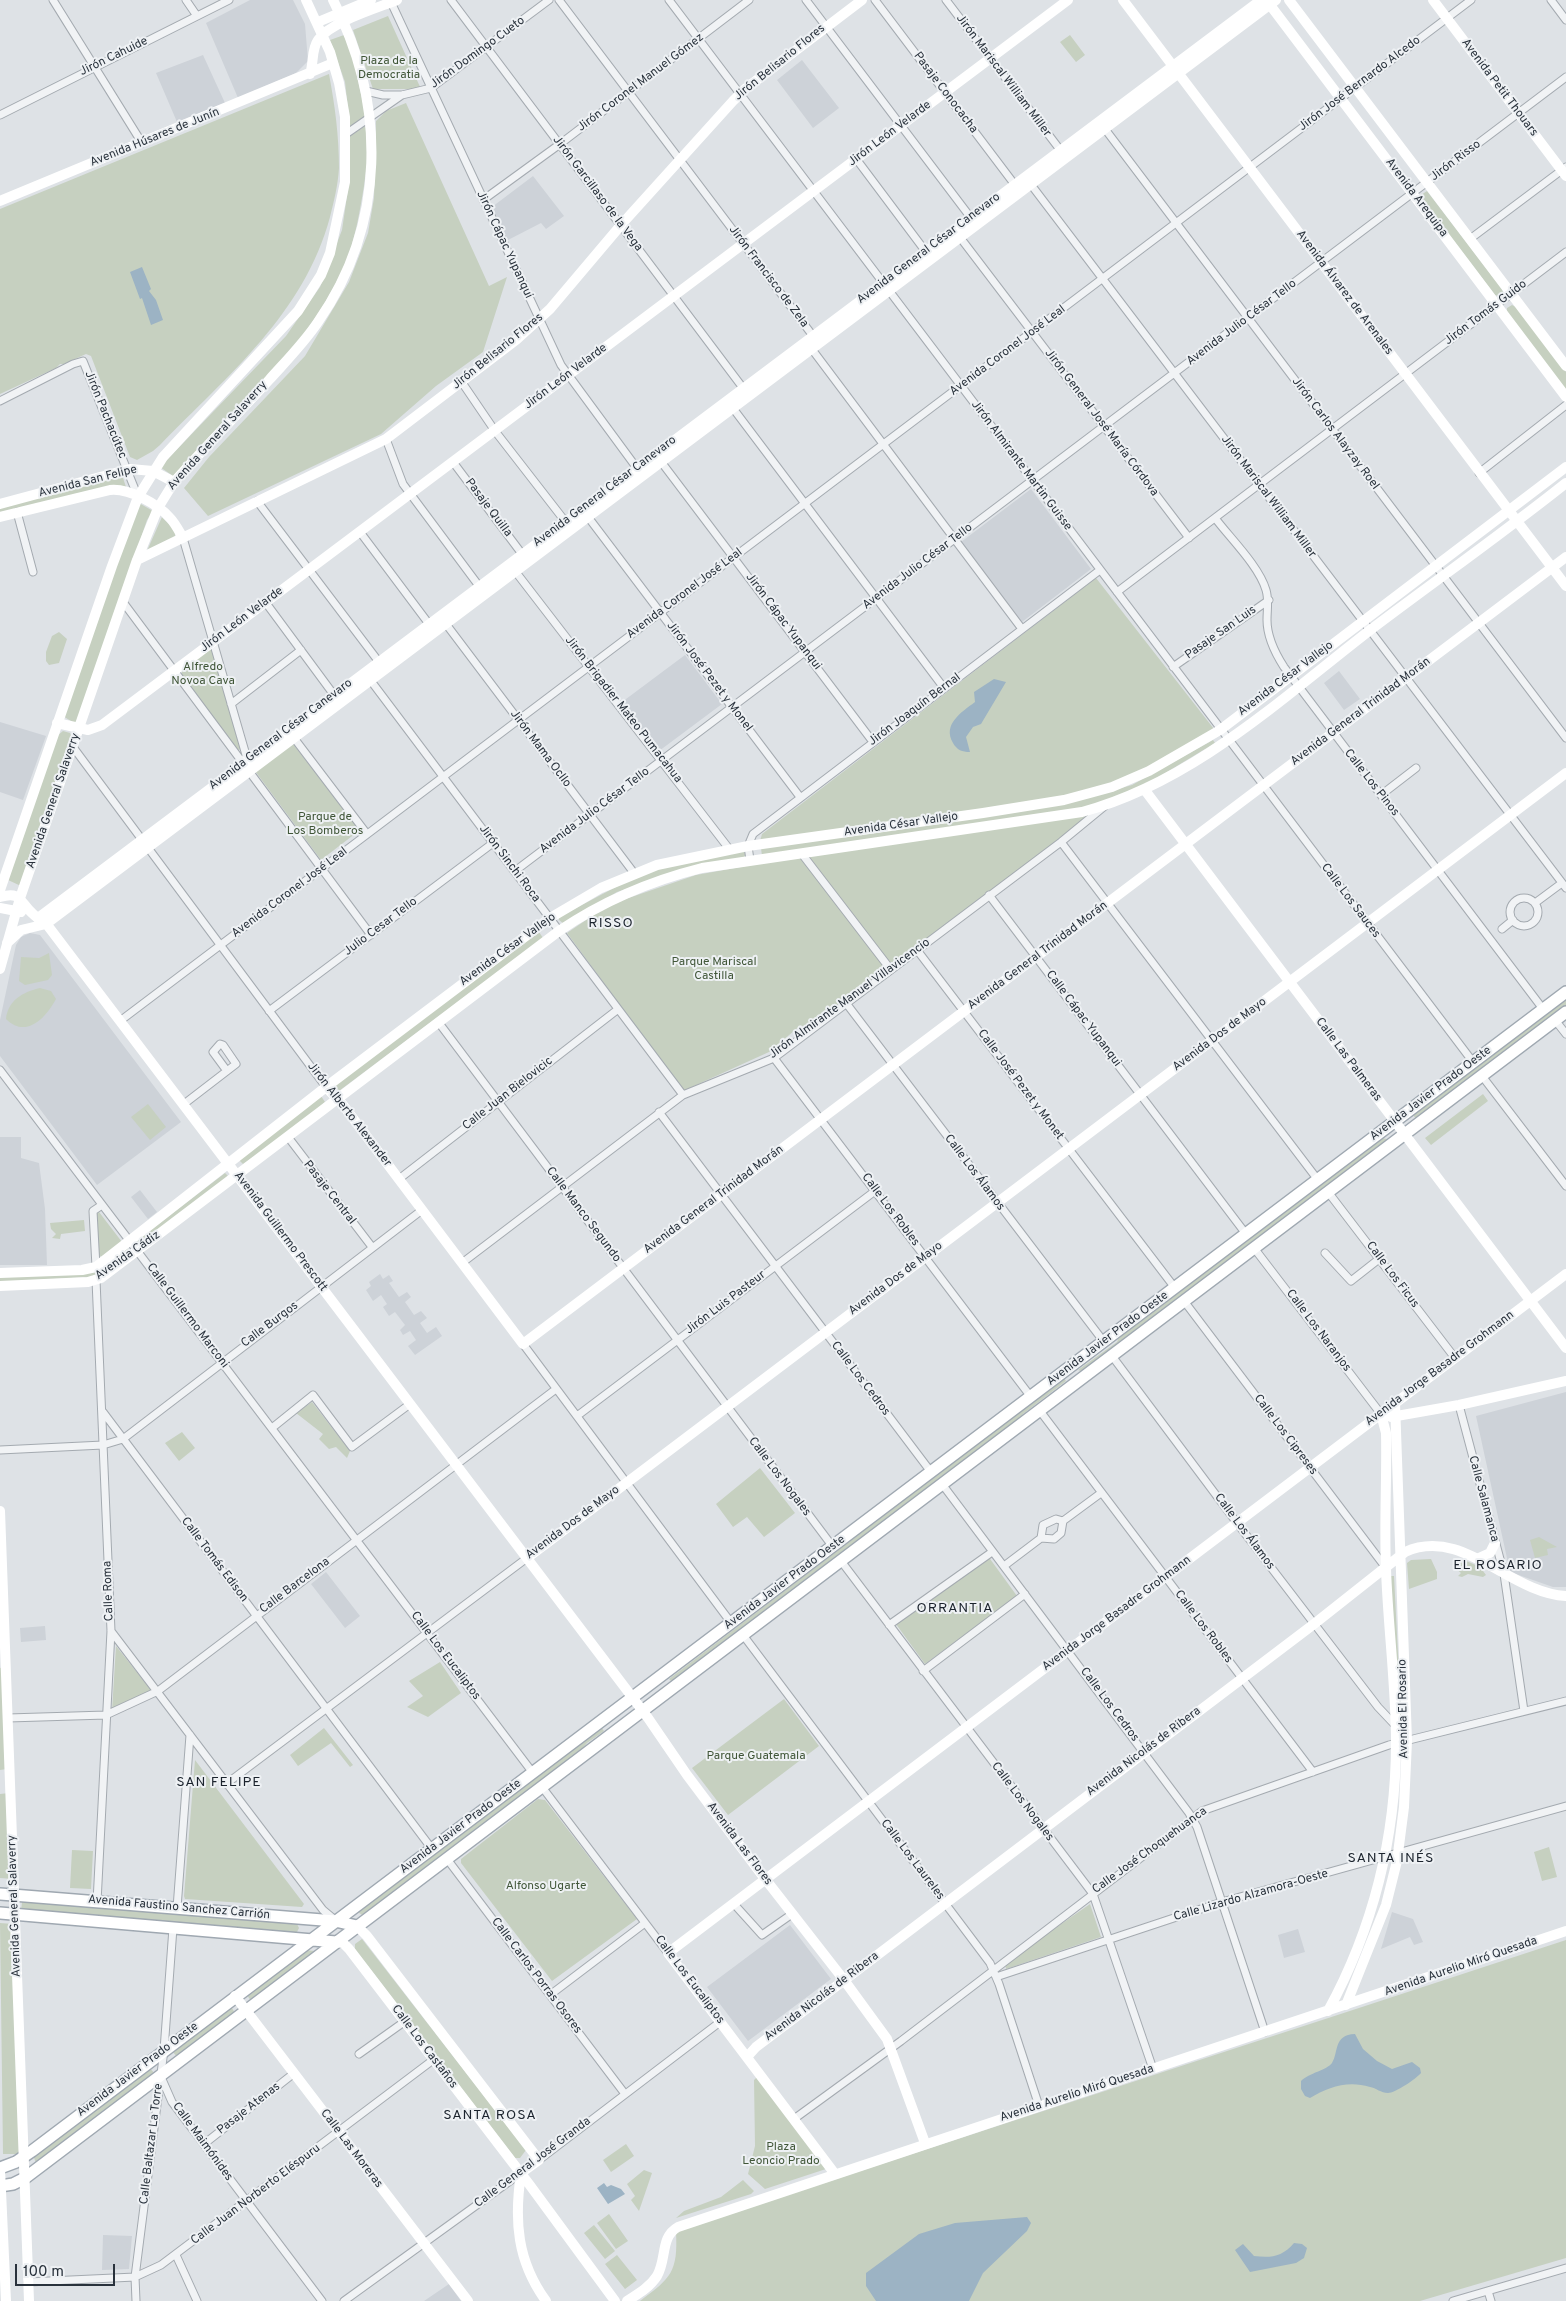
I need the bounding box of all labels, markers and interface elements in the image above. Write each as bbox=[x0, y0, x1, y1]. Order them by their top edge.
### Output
street label: Jirón Mariscal William Miller bbox=[952, 12, 1054, 140]
street label: Jirón Domingo Cueto bbox=[428, 14, 528, 92]
street label: Jirón Belisario Flores bbox=[732, 22, 828, 104]
street label: Jirón Coronel Manuel Gómez bbox=[575, 31, 707, 135]
street label: Jirón José Bernardo Alcedo bbox=[1296, 33, 1424, 135]
street label: Jirón Cahuide bbox=[78, 34, 150, 80]
street label: Avenida Petit Thouars bbox=[1458, 36, 1540, 140]
street label: Pasaje Conocacha bbox=[910, 50, 980, 136]
park label: Plaza de la Democratia bbox=[358, 55, 420, 83]
street label: Jirón León Velarde bbox=[846, 98, 934, 170]
street label: Avenida Húsares de Junín bbox=[88, 105, 222, 171]
street label: Jirón Garcillaso de la Vega bbox=[549, 133, 645, 255]
street label: Jirón Risso bbox=[1428, 137, 1484, 185]
street label: Avenida Arequipa bbox=[1382, 156, 1450, 240]
street label: Jirón Cápac Yupanqui bbox=[473, 189, 535, 301]
street label: Avenida General César Canevaro bbox=[855, 190, 1003, 308]
street label: Jirón Francisco de Zela bbox=[725, 223, 811, 331]
street label: Avenida Álvarez de Arenales bbox=[1292, 228, 1396, 358]
street label: Avenida Julio César Tello bbox=[1184, 277, 1300, 369]
street label: Jirón Tomás Guido bbox=[1442, 277, 1530, 349]
street label: Avenida Coronel José Leal bbox=[947, 303, 1069, 399]
street label: Jirón Belisario Flores bbox=[450, 311, 546, 393]
street label: Jirón León Velarde bbox=[522, 341, 610, 413]
street label: Jirón General José María Córdova bbox=[1041, 347, 1161, 499]
street label: Jirón Pachacútec bbox=[81, 369, 129, 461]
street label: Jirón Carlos Alayzay Roel bbox=[1288, 375, 1382, 493]
street label: Avenida General Salaverry bbox=[165, 378, 271, 494]
street label: Jirón Almirante Martin Guisse bbox=[967, 398, 1075, 534]
street label: Avenida General César Canevaro bbox=[531, 433, 679, 551]
street label: Jirón Mariscal William Miller bbox=[1217, 433, 1319, 561]
street label: Avenida San Felipe bbox=[37, 463, 139, 501]
street label: Pasaje Quilla bbox=[461, 476, 515, 540]
street label: Avenida Julio César Tello bbox=[860, 521, 976, 613]
street label: Avenida Coronel José Leal bbox=[624, 546, 746, 642]
street label: Jirón Cápac Yupanqui bbox=[742, 571, 824, 673]
street label: Jirón León Velarde bbox=[198, 584, 286, 656]
street label: Pasaje San Luis bbox=[1183, 603, 1259, 663]
street label: Jirón José Pezet y Monel bbox=[663, 619, 755, 735]
street label: Jirón Brigadier Mateo Pumacahua bbox=[561, 634, 685, 786]
street label: Avenida César Vallejo bbox=[1236, 639, 1336, 719]
street label: Avenida General Trinidad Morán bbox=[1288, 655, 1434, 769]
park label: Alfredo Novoa Cava bbox=[171, 661, 235, 689]
street label: Jirón Joaquín Bernal bbox=[866, 671, 964, 749]
street label: Avenida General César Canevaro bbox=[207, 676, 355, 794]
street label: Jirón Mama Ocllo bbox=[506, 708, 574, 790]
street label: Avenida General Salaverry bbox=[24, 731, 84, 871]
street label: Calle Los Pinos bbox=[1340, 747, 1402, 819]
street label: Avenida Julio César Tello bbox=[537, 765, 653, 857]
street label: Avenida César Vallejo bbox=[843, 810, 959, 840]
park label: Parque de Los Bomberos bbox=[287, 811, 363, 839]
street label: Jirón Sinchi Roca bbox=[475, 823, 543, 905]
street label: Avenida Coronel José Leal bbox=[229, 845, 351, 941]
street label: Calle Los Sauces bbox=[1317, 861, 1383, 941]
street label: Julio Cesar Tello bbox=[342, 895, 420, 959]
street label: Avenida General Trinidad Morán bbox=[965, 899, 1111, 1013]
street label: Avenida César Vallejo bbox=[457, 910, 559, 990]
district label: RISSO bbox=[588, 916, 634, 932]
street label: Jirón Almirante Manuel Villavicencio bbox=[767, 936, 933, 1062]
park label: Parque Mariscal Castilla bbox=[671, 956, 757, 984]
street label: Calle Cápac Yupanqui bbox=[1042, 968, 1124, 1070]
street label: Avenida Dos de Mayo bbox=[1170, 995, 1270, 1075]
street label: Calle Las Palmeras bbox=[1312, 1015, 1384, 1105]
street label: Calle José Pezet y Monet bbox=[974, 1027, 1066, 1143]
street label: Avenida Javier Prado Oeste bbox=[1368, 1044, 1494, 1144]
street label: Calle Juan Bielovicic bbox=[460, 1054, 556, 1134]
street label: Jirón Alberto Alexander bbox=[304, 1060, 394, 1170]
street label: Calle Los Álamos bbox=[941, 1132, 1007, 1214]
street label: Avenida General Trinidad Morán bbox=[641, 1143, 787, 1257]
street label: Pasaje Central bbox=[300, 1158, 358, 1228]
street label: Calle Manco Segundo bbox=[542, 1165, 624, 1265]
street label: Avenida Guillermo Prescott bbox=[230, 1169, 330, 1295]
street label: Calle Los Robles bbox=[858, 1171, 922, 1249]
street label: Avenida Cádiz bbox=[93, 1228, 163, 1284]
street label: Avenida Dos de Mayo bbox=[846, 1239, 946, 1319]
street label: Calle Los Ficus bbox=[1362, 1239, 1422, 1311]
street label: Calle Guillermo Marconi bbox=[143, 1261, 231, 1371]
street label: Jirón Luis Pasteur bbox=[683, 1268, 769, 1338]
street label: Calle Los Naranjos bbox=[1282, 1287, 1354, 1375]
street label: Avenida Javier Prado Oeste bbox=[1045, 1289, 1171, 1389]
street label: Calle Burgos bbox=[239, 1299, 301, 1351]
street label: Avenida Jorge Basadre Grohmann bbox=[1363, 1308, 1517, 1430]
street label: Calle Los Cedros bbox=[827, 1339, 893, 1419]
street label: Calle Los Cipreses bbox=[1250, 1392, 1320, 1478]
street label: Calle Los Nogales bbox=[745, 1435, 813, 1519]
street label: Calle Salamanca bbox=[1465, 1454, 1501, 1544]
street label: Avenida Dos de Mayo bbox=[523, 1483, 623, 1563]
street label: Calle Los Álamos bbox=[1211, 1491, 1277, 1573]
street label: Calle Tomás Edison bbox=[177, 1515, 251, 1605]
street label: Avenida Javier Prado Oeste bbox=[722, 1533, 848, 1633]
street label: Avenida Jorge Basadre Grohmann bbox=[1040, 1553, 1194, 1675]
street label: Calle Barcelona bbox=[257, 1555, 333, 1617]
district label: EL ROSARIO bbox=[1452, 1558, 1544, 1574]
street label: Calle Roma bbox=[101, 1561, 117, 1621]
street label: Calle Los Robles bbox=[1171, 1588, 1235, 1666]
district label: ORRANTIA bbox=[916, 1601, 994, 1617]
street label: Calle Los Eucaliptos bbox=[407, 1609, 483, 1703]
street label: Avenida El Rosario bbox=[1396, 1659, 1412, 1759]
street label: Calle Los Cedros bbox=[1076, 1665, 1142, 1745]
street label: Avenida Nicolás de Ribera bbox=[1084, 1704, 1204, 1800]
park label: Parque Guatemala bbox=[706, 1750, 806, 1764]
street label: Calle Los Nogales bbox=[988, 1760, 1056, 1844]
district label: SAN FELIPE bbox=[175, 1775, 263, 1791]
street label: Avenida Javier Prado Oeste bbox=[398, 1777, 524, 1877]
street label: Avenida Las Flores bbox=[703, 1800, 775, 1888]
street label: Calle José Choquehuanca bbox=[1090, 1805, 1210, 1897]
street label: Calle Los Laureles bbox=[877, 1817, 947, 1903]
street label: Avenida General Salaverry bbox=[5, 1835, 25, 1977]
district label: SANTA INÉS bbox=[1346, 1851, 1436, 1867]
street label: Calle Lizardo Alzamora-Oeste bbox=[1172, 1867, 1330, 1925]
park label: Alfonso Ugarte bbox=[506, 1880, 586, 1894]
street label: Avenida Faustino Sanchez Carrión bbox=[87, 1893, 271, 1923]
street label: Calle Carlos Porras Osores bbox=[488, 1915, 584, 2037]
street label: Calle Los Eucaliptos bbox=[651, 1933, 727, 2027]
street label: Avenida Aurelio Miró Quesada bbox=[1383, 1934, 1539, 2000]
street label: Avenida Nicolás de Ribera bbox=[762, 1949, 882, 2045]
street label: Calle Los Castaños bbox=[388, 2002, 460, 2092]
street label: Avenida Javier Prado Oeste bbox=[75, 2020, 201, 2120]
street label: Avenida Aurelio Miró Quesada bbox=[998, 2062, 1156, 2126]
street label: Pasaje Atenas bbox=[215, 2080, 283, 2138]
street label: Calle Baltazar La Torre bbox=[137, 2083, 167, 2205]
street label: Calle Maimónides bbox=[169, 2100, 235, 2184]
street label: Calle Las Moreras bbox=[317, 2107, 385, 2191]
district label: SANTA ROSA bbox=[442, 2108, 538, 2124]
street label: Calle General José Granda bbox=[472, 2115, 594, 2211]
park label: Plaza Leoncio Prado bbox=[742, 2141, 820, 2169]
street label: Calle Juan Norberto Eléspuru bbox=[188, 2142, 324, 2248]
scale bar bbox=[18, 2254, 118, 2286]
text: 100 m bbox=[23, 2263, 64, 2282]

